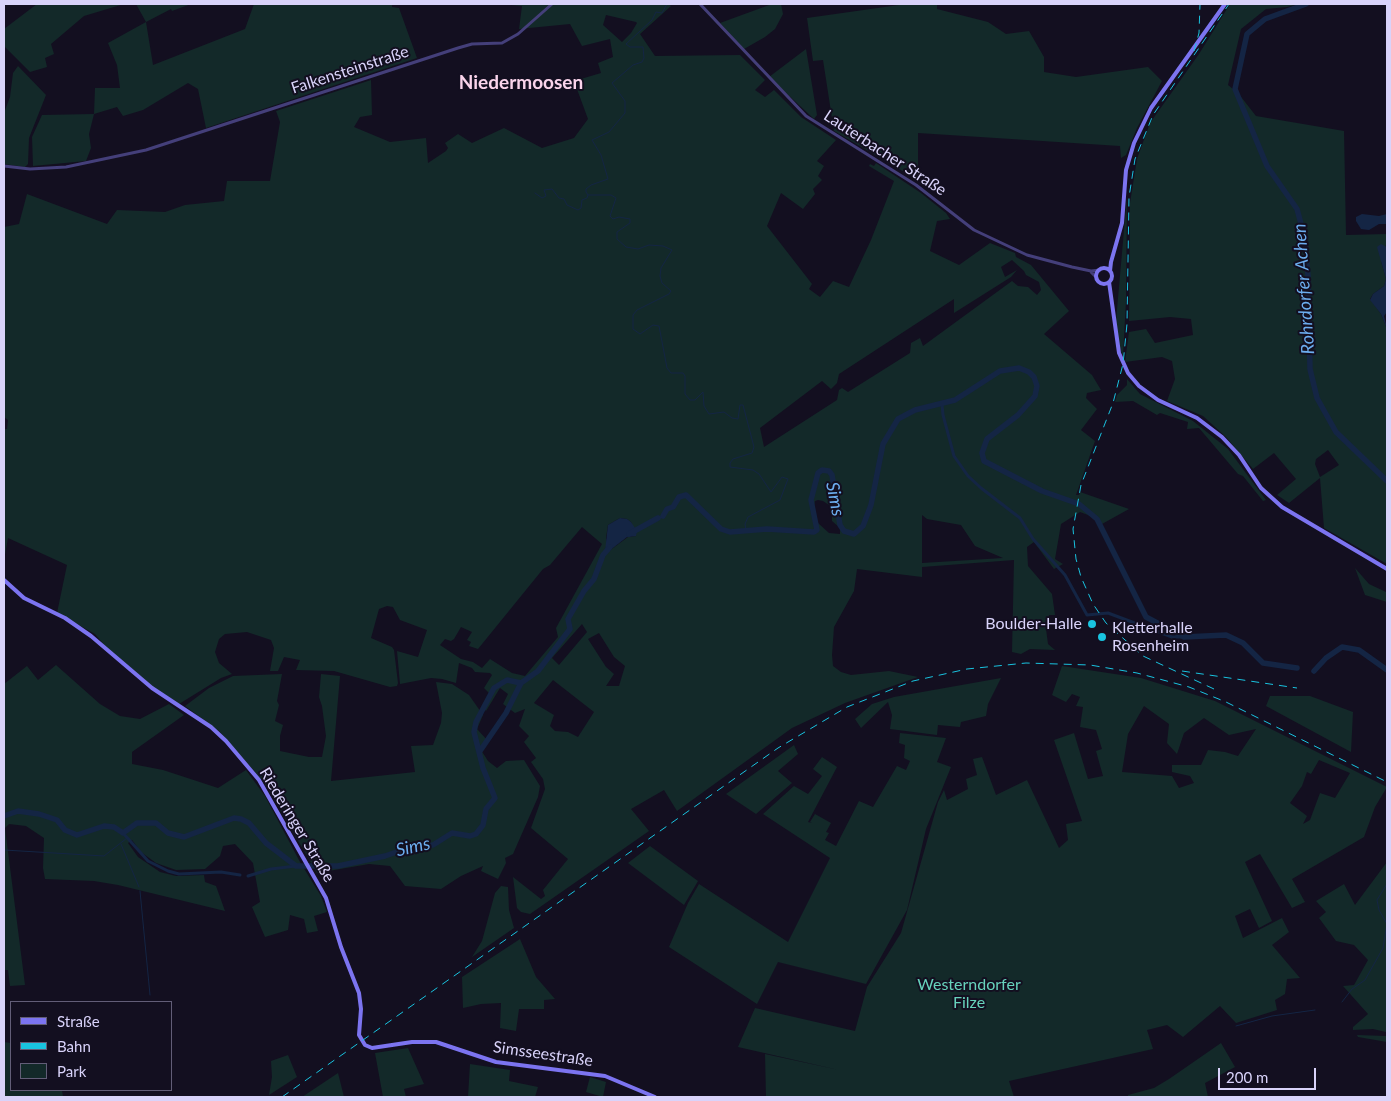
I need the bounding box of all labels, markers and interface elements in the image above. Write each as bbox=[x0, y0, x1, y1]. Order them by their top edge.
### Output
street label: Falkensteinstraße bbox=[289, 42, 411, 98]
district label: Niedermoosen bbox=[459, 72, 583, 94]
street label: Lauterbacher Straße bbox=[820, 106, 950, 200]
water label: Rohrdorfer Achen bbox=[1289, 223, 1319, 355]
water label: Sims bbox=[821, 480, 849, 518]
place label: Boulder-Halle bbox=[985, 614, 1082, 634]
marker: Boulder-Halle bbox=[1086, 618, 1098, 630]
place label: Kletterhalle Rosenheim bbox=[1112, 618, 1193, 656]
marker: Kletterhalle Rosenheim bbox=[1096, 631, 1108, 643]
street label: Riederinger Straße bbox=[255, 764, 339, 886]
water label: Sims bbox=[394, 833, 432, 861]
park label: Westerndorfer Filze bbox=[917, 975, 1021, 1013]
legend bbox=[10, 1001, 172, 1091]
text: Straße bbox=[57, 1012, 100, 1030]
text: Bahn bbox=[57, 1037, 91, 1055]
street label: Simsseestraße bbox=[492, 1038, 594, 1070]
scale bar bbox=[1221, 1058, 1318, 1090]
text: Park bbox=[57, 1062, 86, 1080]
text: 200 m bbox=[1226, 1068, 1268, 1086]

